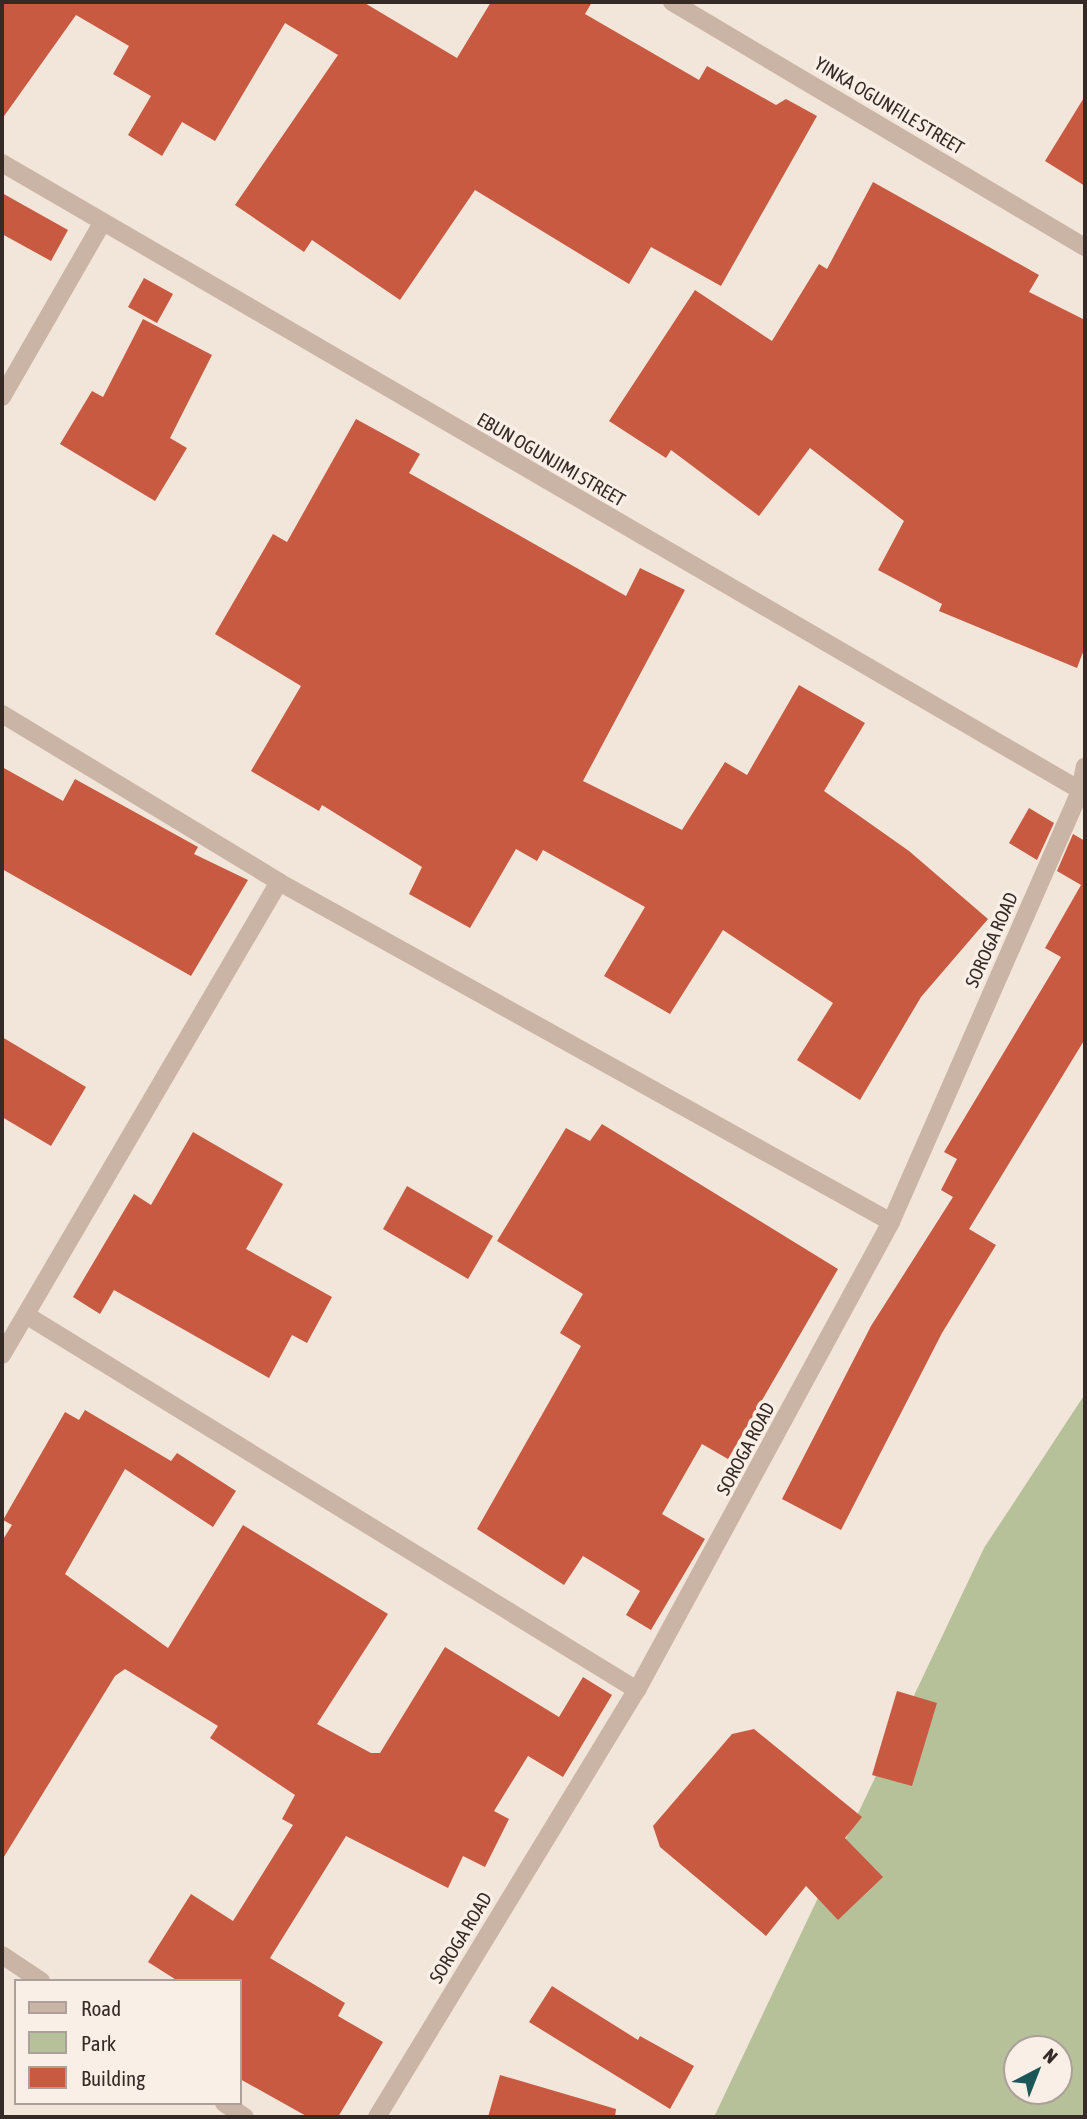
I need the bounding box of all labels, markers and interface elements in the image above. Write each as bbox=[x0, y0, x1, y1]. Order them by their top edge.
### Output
street label: YINKA OGUNFILE STREET bbox=[810, 52, 968, 160]
street label: EBUN OGUNJIMI STREET bbox=[473, 408, 629, 512]
street label: SOROGA ROAD bbox=[961, 889, 1023, 991]
street label: SOROGA ROAD bbox=[712, 1399, 780, 1499]
street label: SOROGA ROAD bbox=[425, 1888, 497, 1988]
legend bbox=[14, 1979, 242, 2105]
text: Road bbox=[81, 1996, 121, 2020]
text: Park bbox=[81, 2031, 116, 2055]
north arrow bbox=[1003, 2035, 1073, 2105]
text: N bbox=[1039, 2044, 1062, 2068]
text: Building bbox=[81, 2066, 145, 2090]

